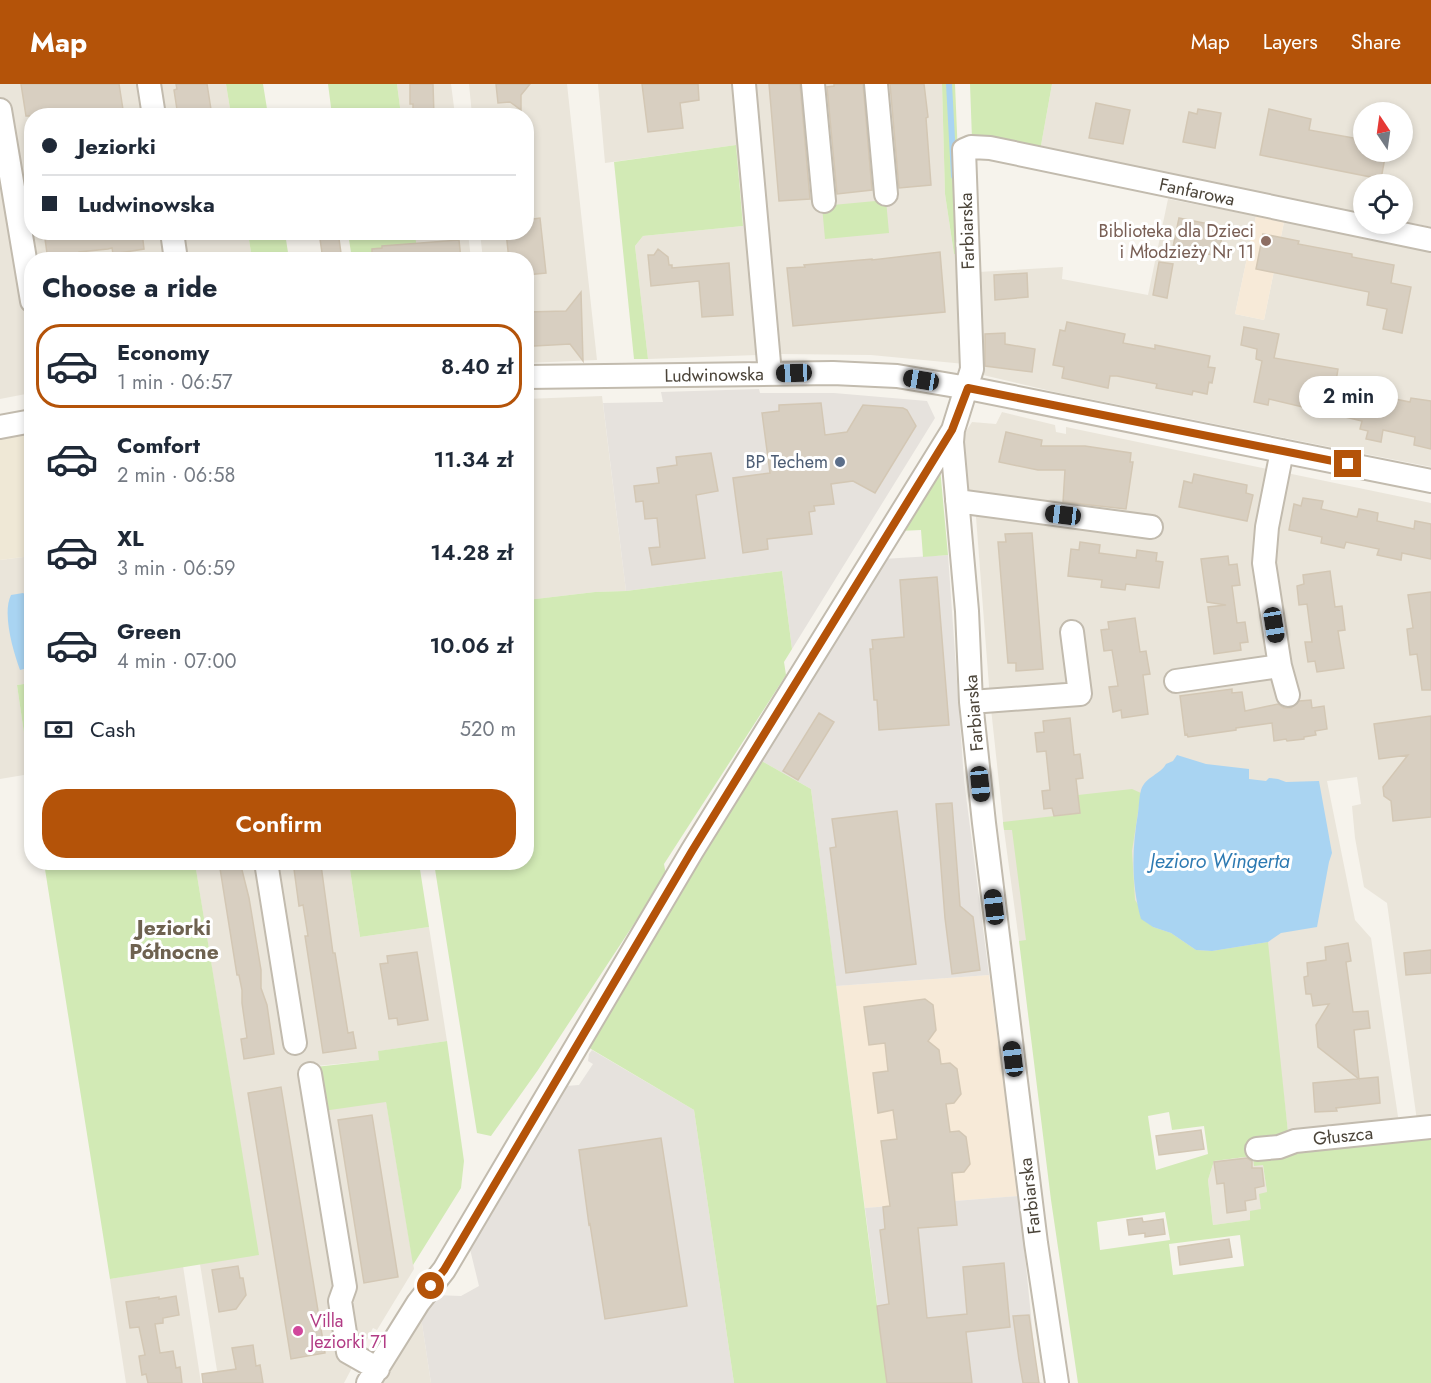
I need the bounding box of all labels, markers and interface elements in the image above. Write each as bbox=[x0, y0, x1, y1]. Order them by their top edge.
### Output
text: Map bbox=[30, 22, 87, 63]
text: Map bbox=[1191, 27, 1230, 57]
text: Layers bbox=[1263, 27, 1318, 57]
text: Share bbox=[1351, 27, 1401, 57]
north arrow bbox=[1353, 102, 1413, 162]
map controls bbox=[1353, 102, 1413, 234]
text: Jeziorki bbox=[78, 130, 156, 162]
street label: Fanfarowa bbox=[1157, 171, 1237, 213]
button: locate bbox=[1353, 174, 1413, 234]
text: Ludwinowska bbox=[78, 188, 215, 220]
street label: Farbiarska bbox=[953, 192, 981, 270]
place label: Biblioteka dla Dzieci i Młodzieży Nr 11 bbox=[1099, 218, 1254, 265]
marker: Biblioteka dla Dzieci i Młodzieży Nr 11 bbox=[1259, 234, 1273, 248]
text: Choose a ride bbox=[42, 268, 217, 307]
text: Economy bbox=[117, 336, 209, 368]
icon: car bbox=[45, 339, 99, 393]
text: 8.40 zł bbox=[441, 350, 513, 382]
street label: Ludwinowska bbox=[664, 361, 764, 389]
car bbox=[776, 363, 812, 383]
text: 1 min · 06:57 bbox=[117, 368, 233, 397]
car bbox=[902, 368, 940, 392]
callout: 2 min bbox=[1298, 377, 1398, 419]
text: 2 min bbox=[1323, 382, 1374, 411]
text: Comfort bbox=[117, 429, 200, 461]
icon: car bbox=[45, 432, 99, 486]
text: 11.34 zł bbox=[433, 443, 513, 475]
place label: BP Techem bbox=[745, 449, 828, 475]
route end bbox=[1334, 450, 1361, 477]
marker: BP Techem bbox=[833, 455, 847, 469]
text: 2 min · 06:58 bbox=[117, 461, 235, 490]
car bbox=[1044, 504, 1082, 526]
text: XL bbox=[117, 522, 144, 554]
icon: car bbox=[45, 525, 99, 579]
text: 14.28 zł bbox=[430, 536, 513, 568]
text: 3 min · 06:59 bbox=[117, 554, 236, 583]
car bbox=[1262, 606, 1286, 644]
text: Green bbox=[117, 615, 181, 647]
icon: car bbox=[45, 618, 99, 672]
text: 10.06 zł bbox=[430, 629, 513, 661]
text: 4 min · 07:00 bbox=[117, 647, 236, 676]
street label: Farbiarska bbox=[958, 674, 990, 752]
icon: cash bbox=[42, 713, 75, 746]
text: Cash bbox=[90, 713, 136, 745]
text: 520 m bbox=[460, 715, 516, 744]
car bbox=[969, 765, 991, 803]
button: Confirm bbox=[42, 789, 516, 858]
water label: Jezioro Wingerta bbox=[1146, 847, 1290, 876]
car bbox=[983, 888, 1005, 926]
district label: Jeziorki Północne bbox=[129, 913, 219, 967]
car bbox=[1002, 1040, 1024, 1078]
street label: Głuszca bbox=[1312, 1120, 1374, 1152]
street label: Farbiarska bbox=[1012, 1156, 1048, 1236]
route start bbox=[417, 1272, 444, 1299]
place label: Villa Jeziorki 71 bbox=[308, 1308, 388, 1355]
marker: Villa Jeziorki 71 bbox=[291, 1324, 305, 1338]

